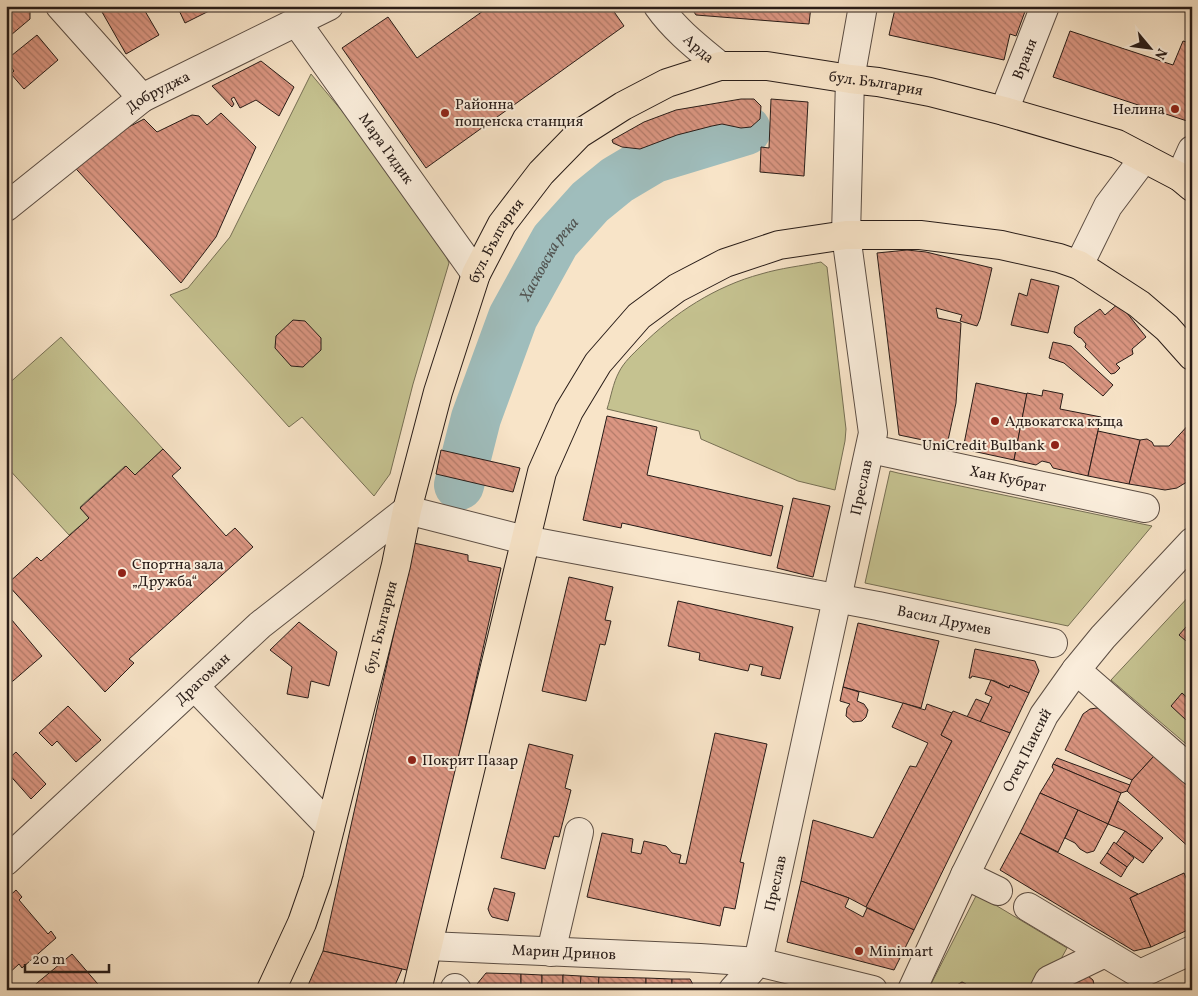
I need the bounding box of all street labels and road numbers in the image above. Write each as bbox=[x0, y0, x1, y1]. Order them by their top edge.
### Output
street label: Арда bbox=[678, 30, 718, 69]
street label: Враня bbox=[1008, 36, 1043, 83]
street label: Добруджа bbox=[122, 67, 194, 119]
street label: бул. България bbox=[827, 67, 925, 102]
street label: Мара Гидик bbox=[353, 109, 418, 189]
street label: бул. България bbox=[465, 195, 530, 286]
street label: Преслав bbox=[846, 458, 879, 518]
street label: Хан Кубрат bbox=[967, 461, 1048, 498]
street label: бул. България bbox=[360, 579, 404, 676]
street label: Васил Друмев bbox=[895, 601, 993, 642]
street label: Драгоман bbox=[171, 649, 235, 711]
street label: Отец Паисий bbox=[999, 705, 1057, 796]
street label: Преслав bbox=[760, 854, 793, 914]
street label: Марин Дринов bbox=[511, 941, 616, 966]

